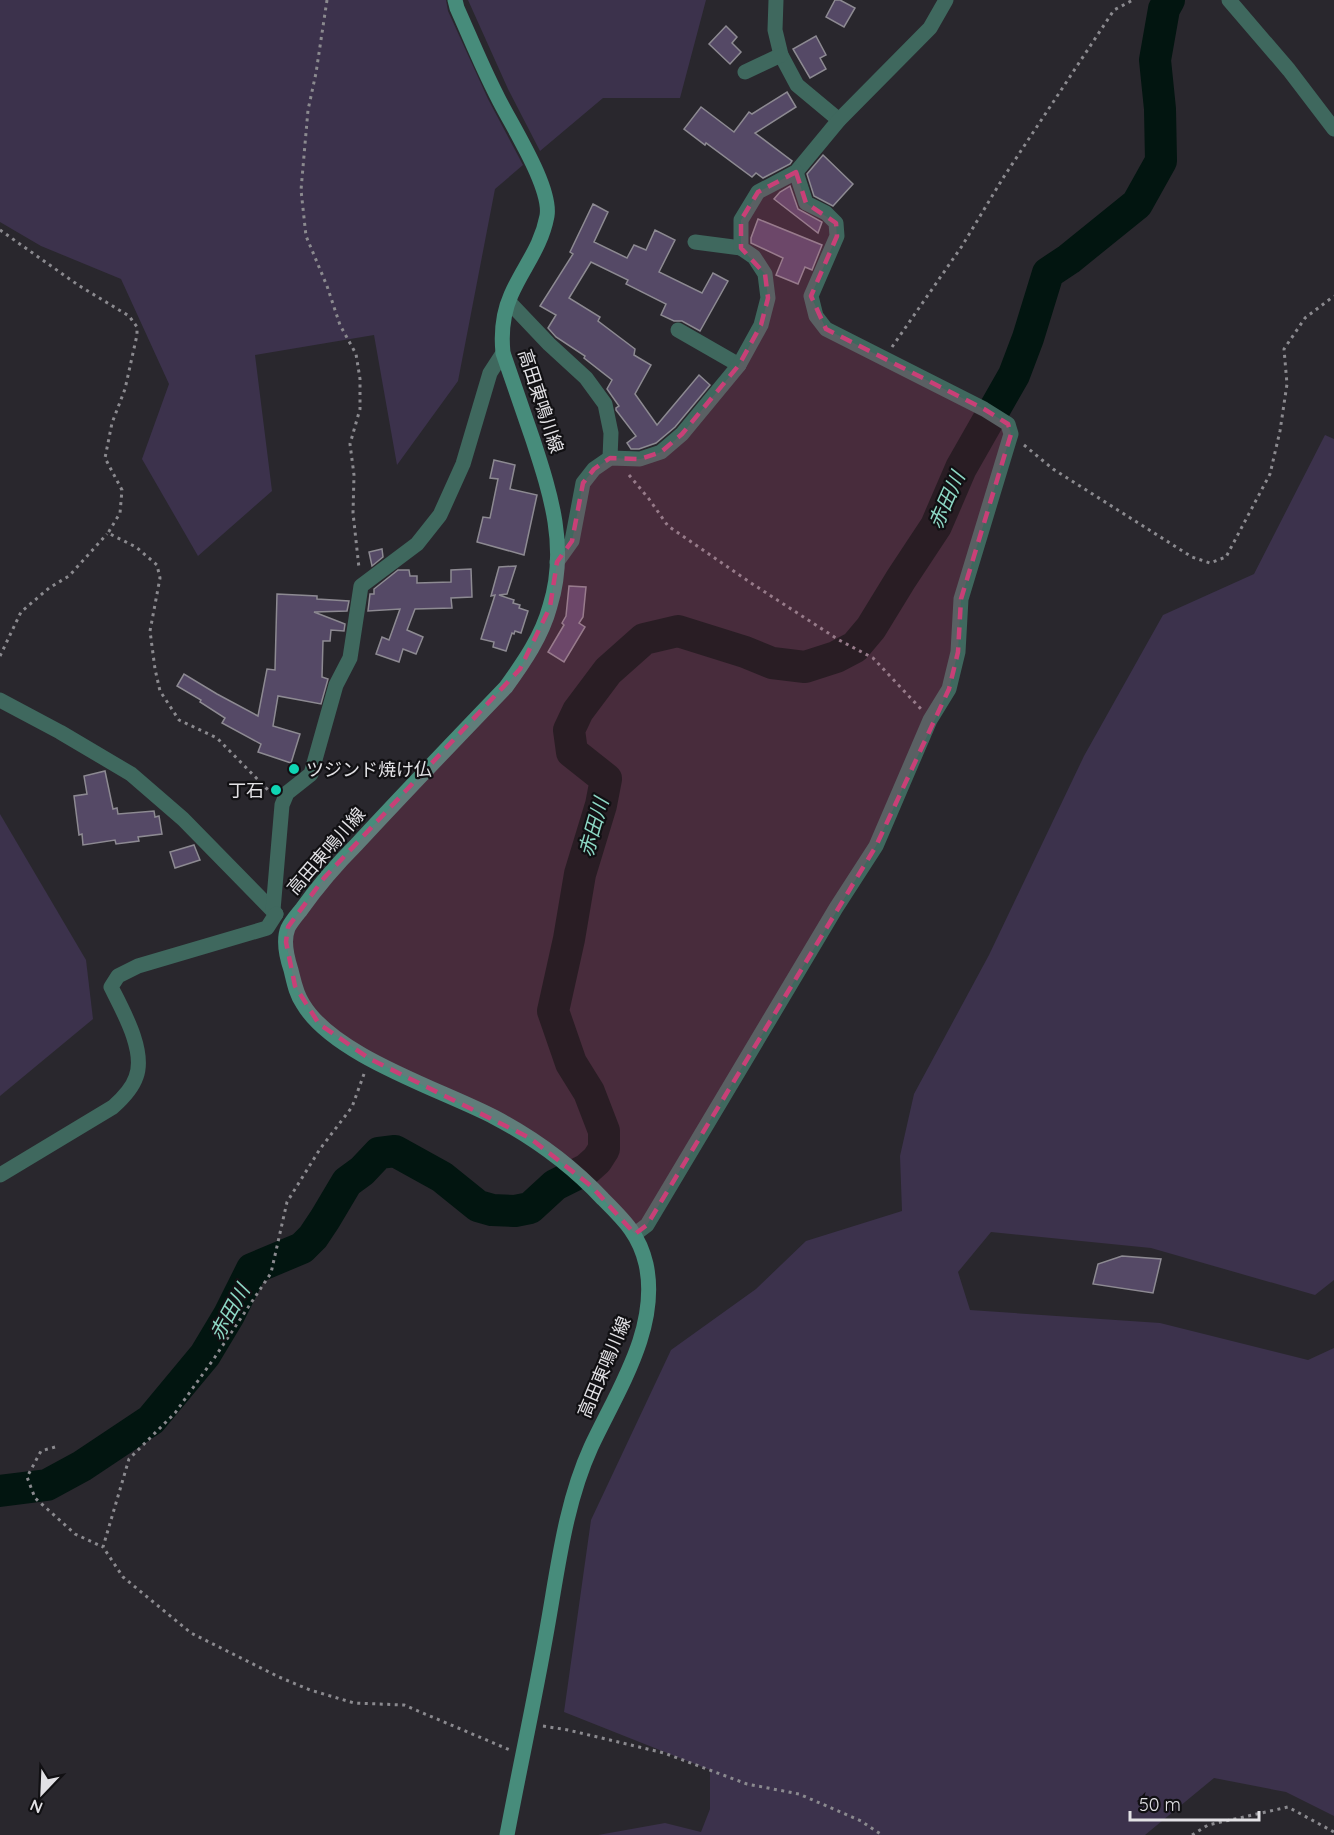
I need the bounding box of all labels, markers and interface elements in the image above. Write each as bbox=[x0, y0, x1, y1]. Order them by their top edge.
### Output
street label: 高田東鳴川線 bbox=[513, 346, 569, 456]
water label: 赤田川 bbox=[922, 466, 970, 532]
place label: ツジンド焼け仏 bbox=[306, 758, 432, 781]
marker: ツジンド焼け仏 bbox=[287, 762, 301, 776]
place label: 丁石 bbox=[228, 779, 264, 802]
marker: 丁石 bbox=[269, 783, 283, 797]
water label: 赤田川 bbox=[573, 793, 614, 859]
street label: 高田東鳴川線 bbox=[282, 803, 370, 899]
water label: 赤田川 bbox=[204, 1278, 255, 1344]
street label: 高田東鳴川線 bbox=[572, 1313, 636, 1421]
north arrow bbox=[12, 1763, 72, 1823]
scale bar bbox=[1130, 1784, 1259, 1822]
text: 50 m bbox=[1139, 1793, 1181, 1816]
text: N bbox=[27, 1795, 45, 1818]

